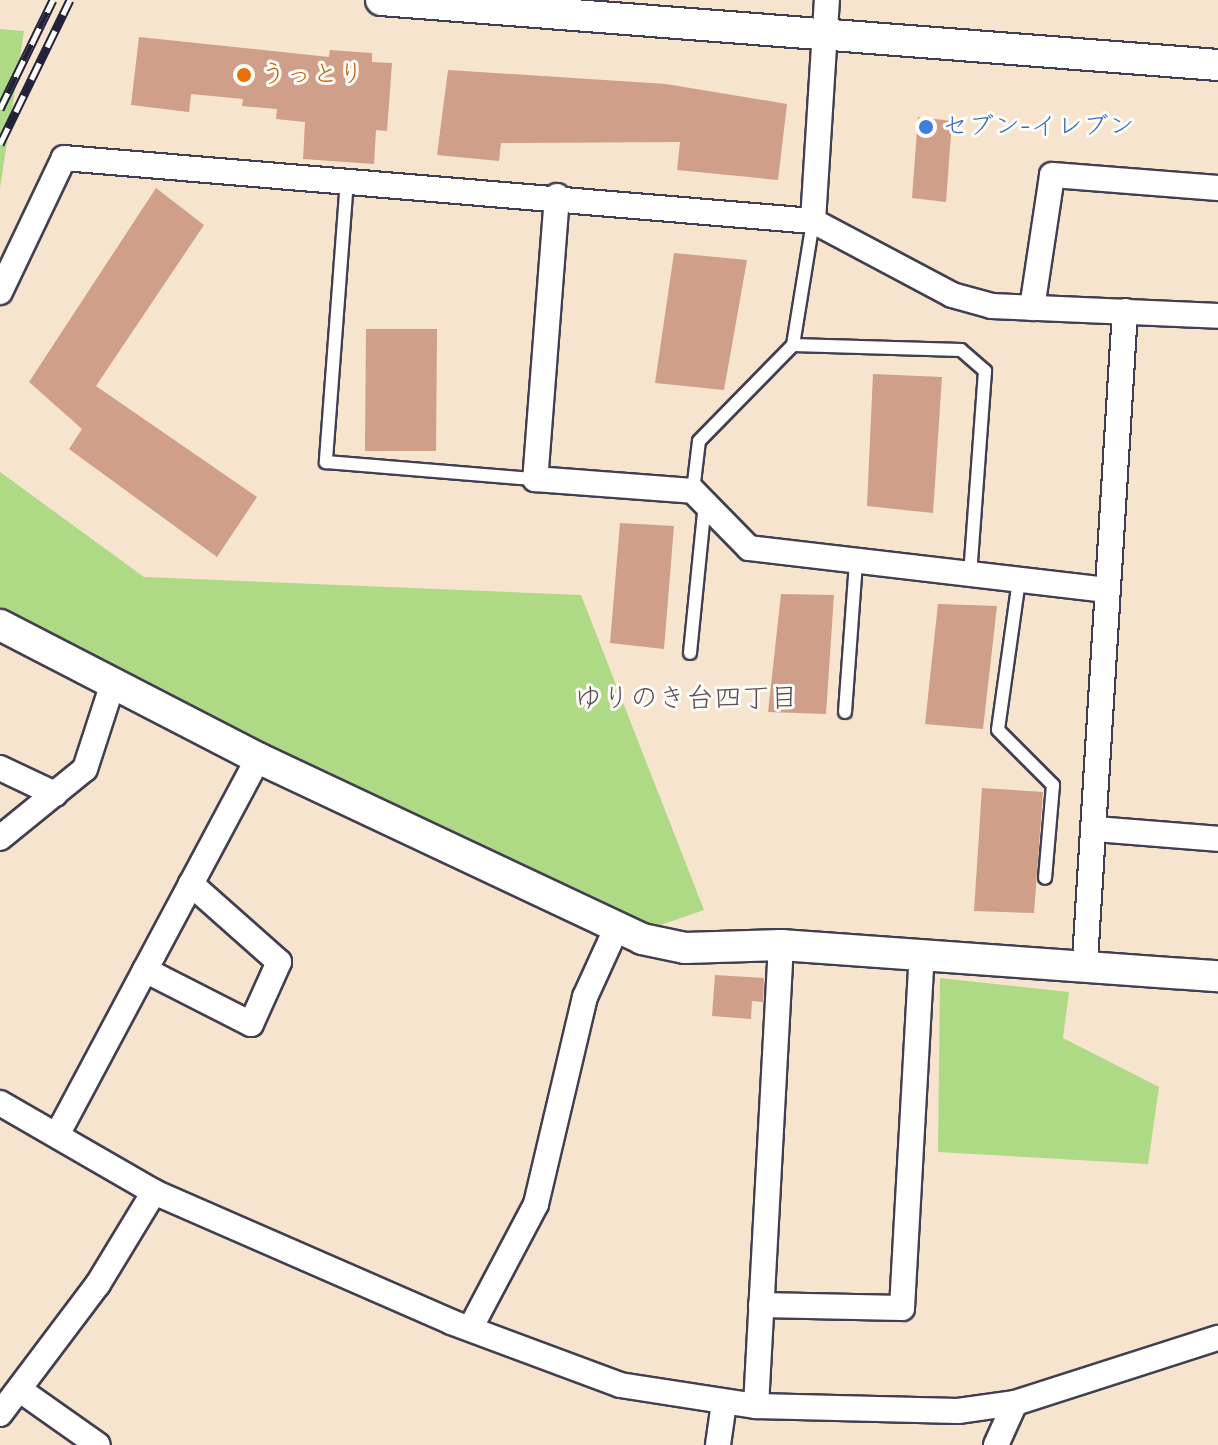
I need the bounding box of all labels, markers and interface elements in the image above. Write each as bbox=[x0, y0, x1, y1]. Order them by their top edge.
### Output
place label: うっとり bbox=[260, 59, 364, 91]
marker: うっとり bbox=[235, 66, 253, 84]
place label: セブン-イレブン bbox=[942, 111, 1134, 143]
marker: セブン-イレブン bbox=[917, 118, 935, 136]
district label: ゆりのき台四丁目 bbox=[574, 681, 798, 715]

